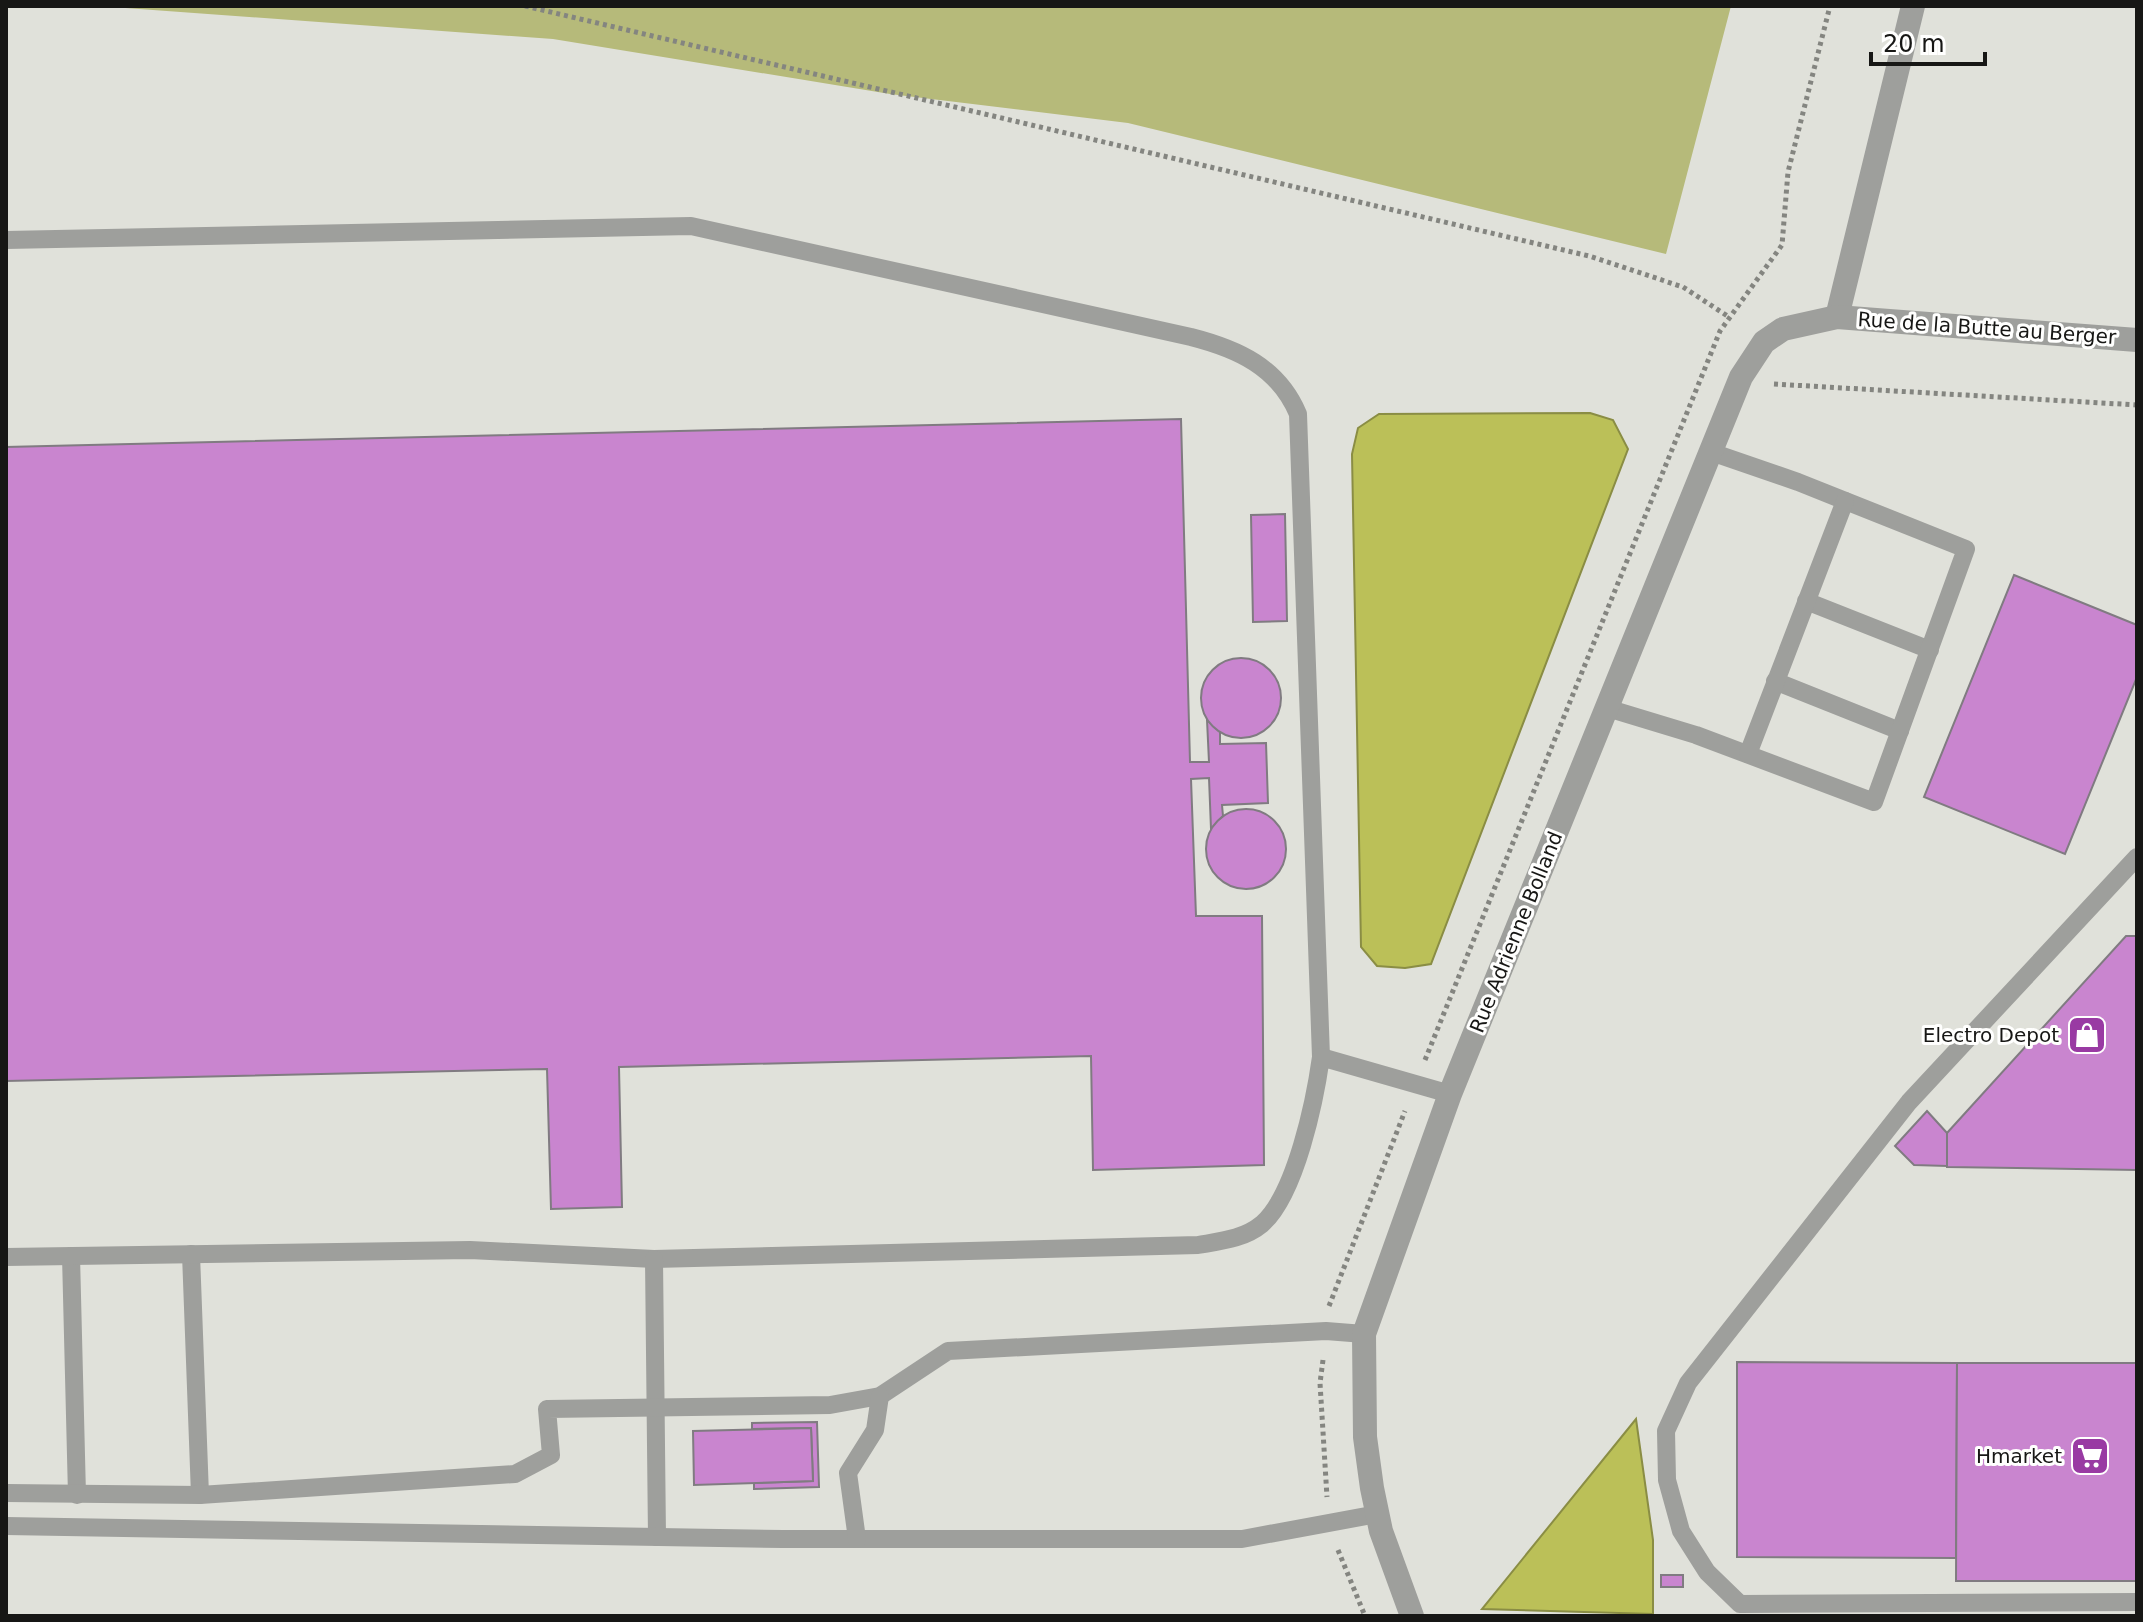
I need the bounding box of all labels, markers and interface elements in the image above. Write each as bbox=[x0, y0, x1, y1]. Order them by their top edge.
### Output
scale bar bbox=[1871, 16, 1985, 66]
text: 20 m bbox=[1883, 30, 1945, 58]
street label: Rue de la Butte au Berger bbox=[1857, 307, 2118, 349]
street label: Rue Adrienne Bolland bbox=[1465, 828, 1567, 1036]
shop icon: Electro Depot bbox=[2066, 1014, 2108, 1056]
place label: Electro Depot bbox=[1923, 1023, 2059, 1047]
supermarket icon: Hmarket bbox=[2069, 1435, 2111, 1477]
place label: Hmarket bbox=[1976, 1444, 2062, 1468]

